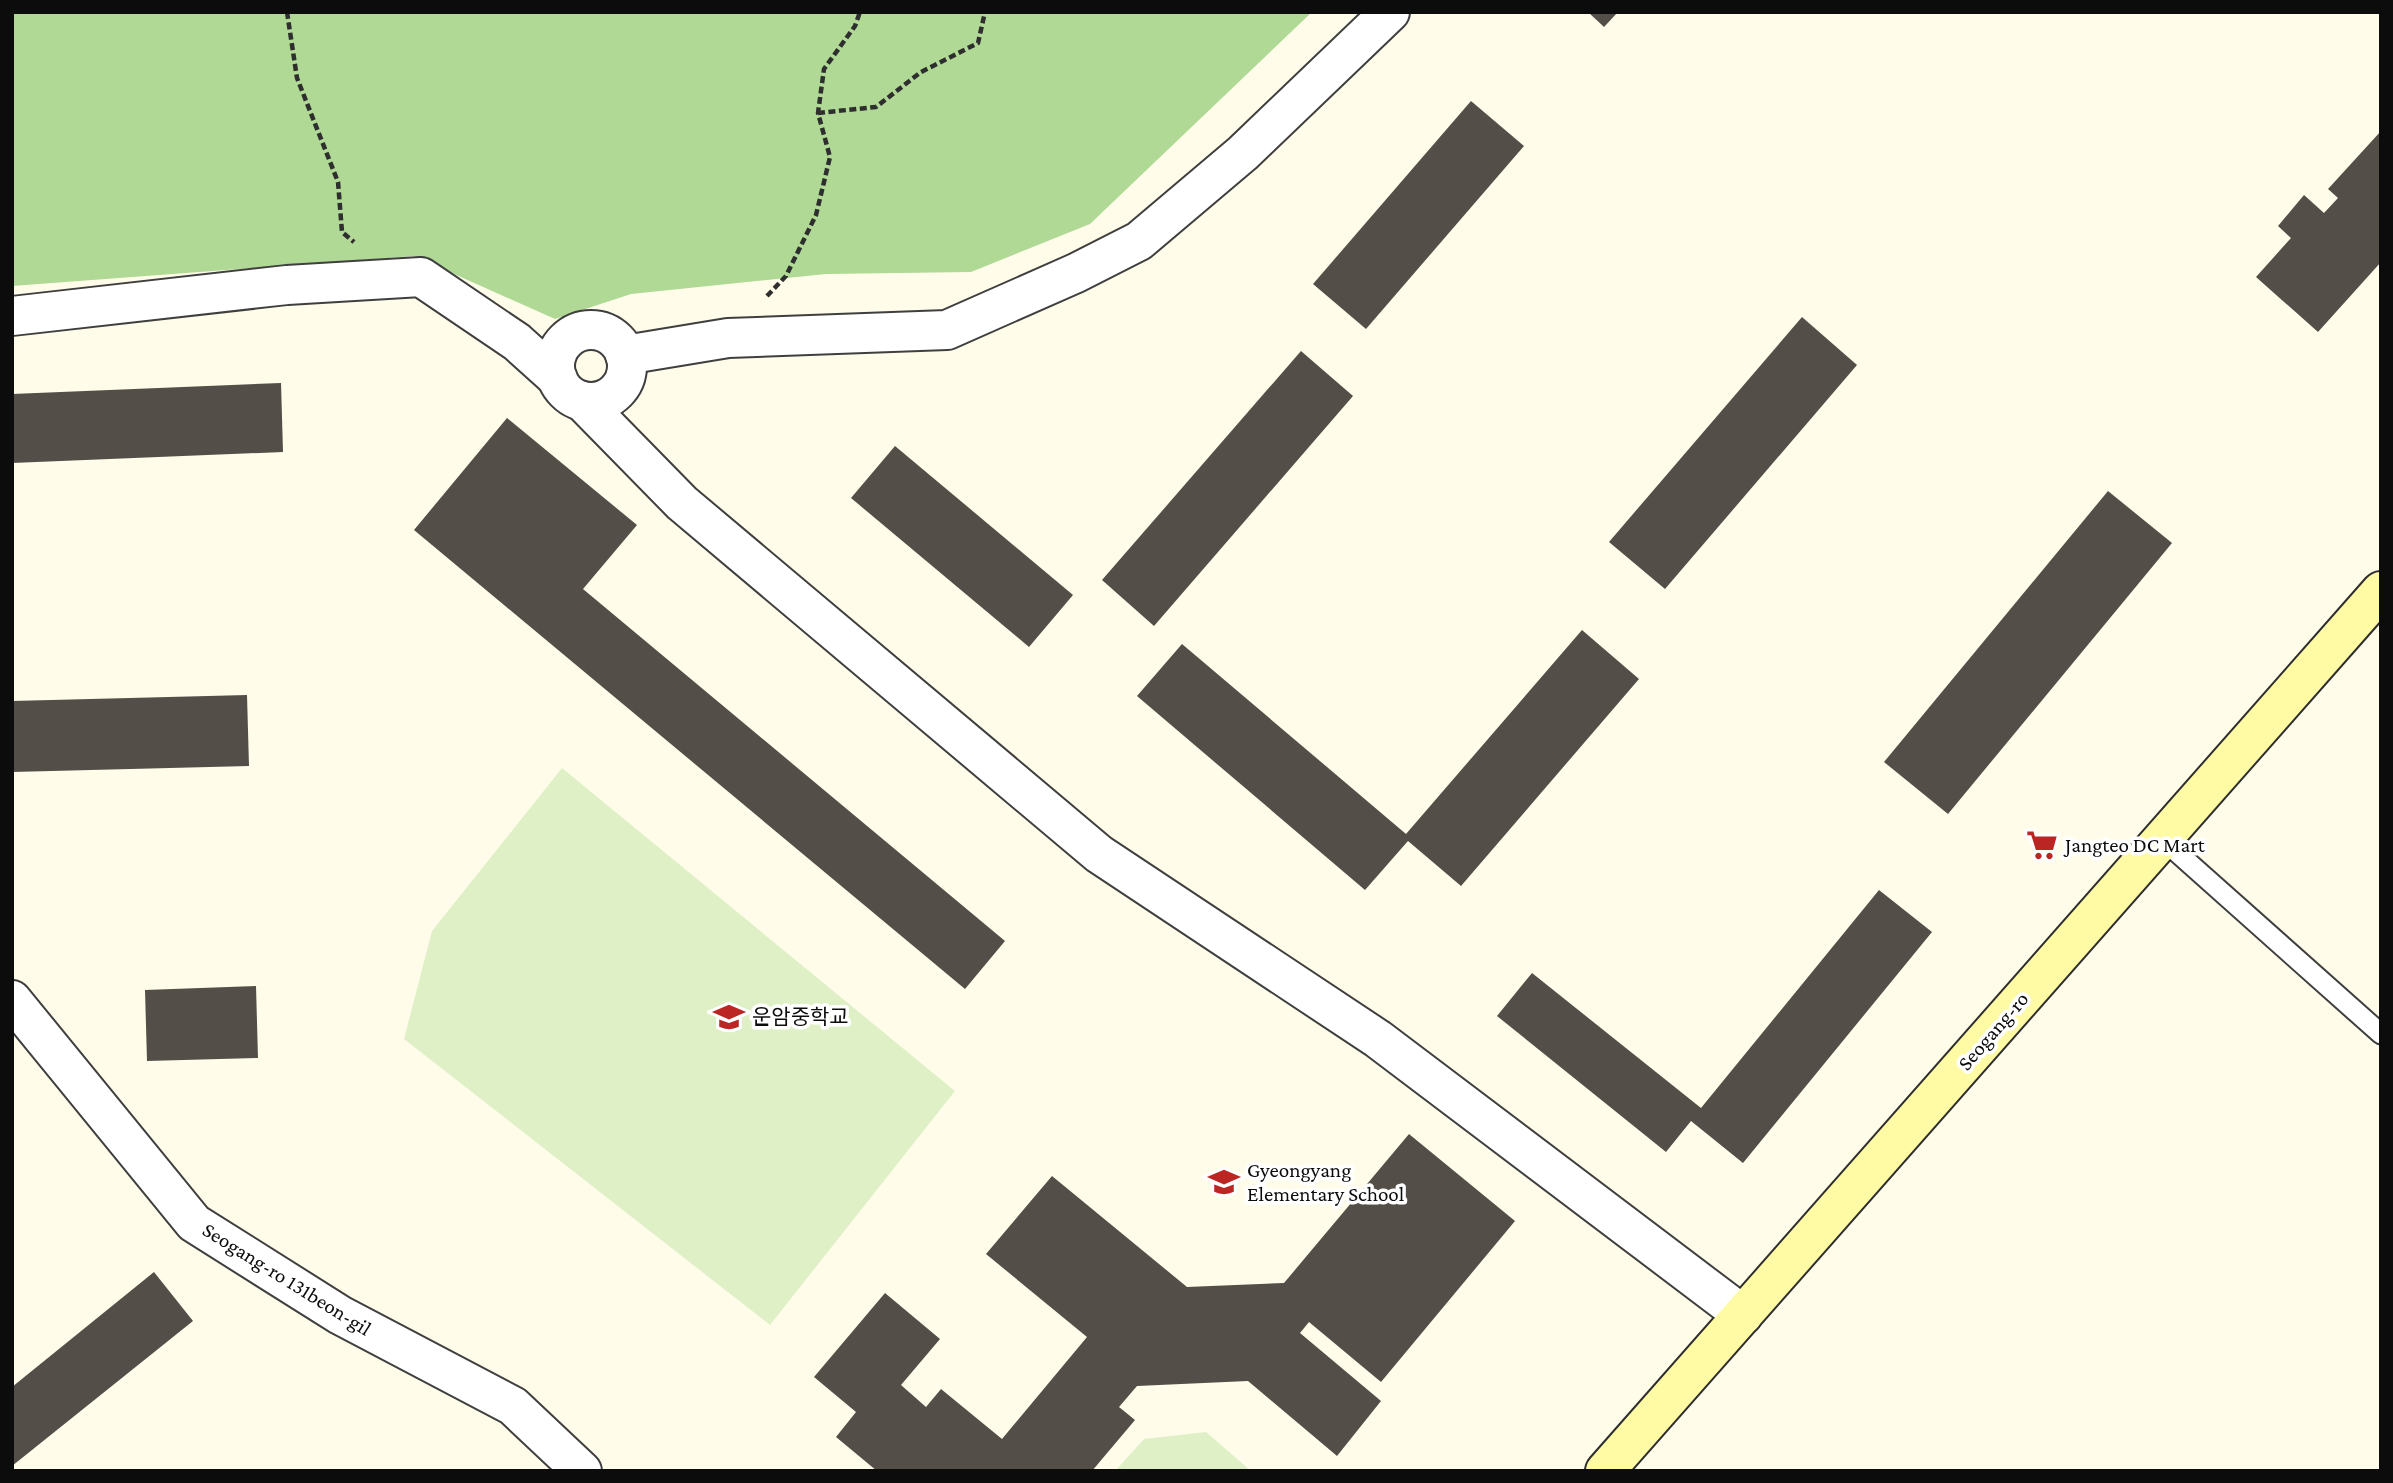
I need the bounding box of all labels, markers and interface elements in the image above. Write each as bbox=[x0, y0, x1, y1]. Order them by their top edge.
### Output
supermarket icon: Jangteo DC Mart bbox=[2025, 828, 2059, 862]
place label: Jangteo DC Mart bbox=[2063, 833, 2206, 857]
street label: Seogang-ro bbox=[1953, 987, 2033, 1075]
school or university icon: 운암중학교 bbox=[712, 1000, 746, 1034]
place label: 운암중학교 bbox=[752, 1005, 849, 1029]
place label: Gyeongyang Elementary School bbox=[1247, 1158, 1404, 1206]
school or university icon: Gyeongyang Elementary School bbox=[1207, 1165, 1241, 1199]
street label: Seogang-ro 131beon-gil bbox=[198, 1217, 376, 1341]

